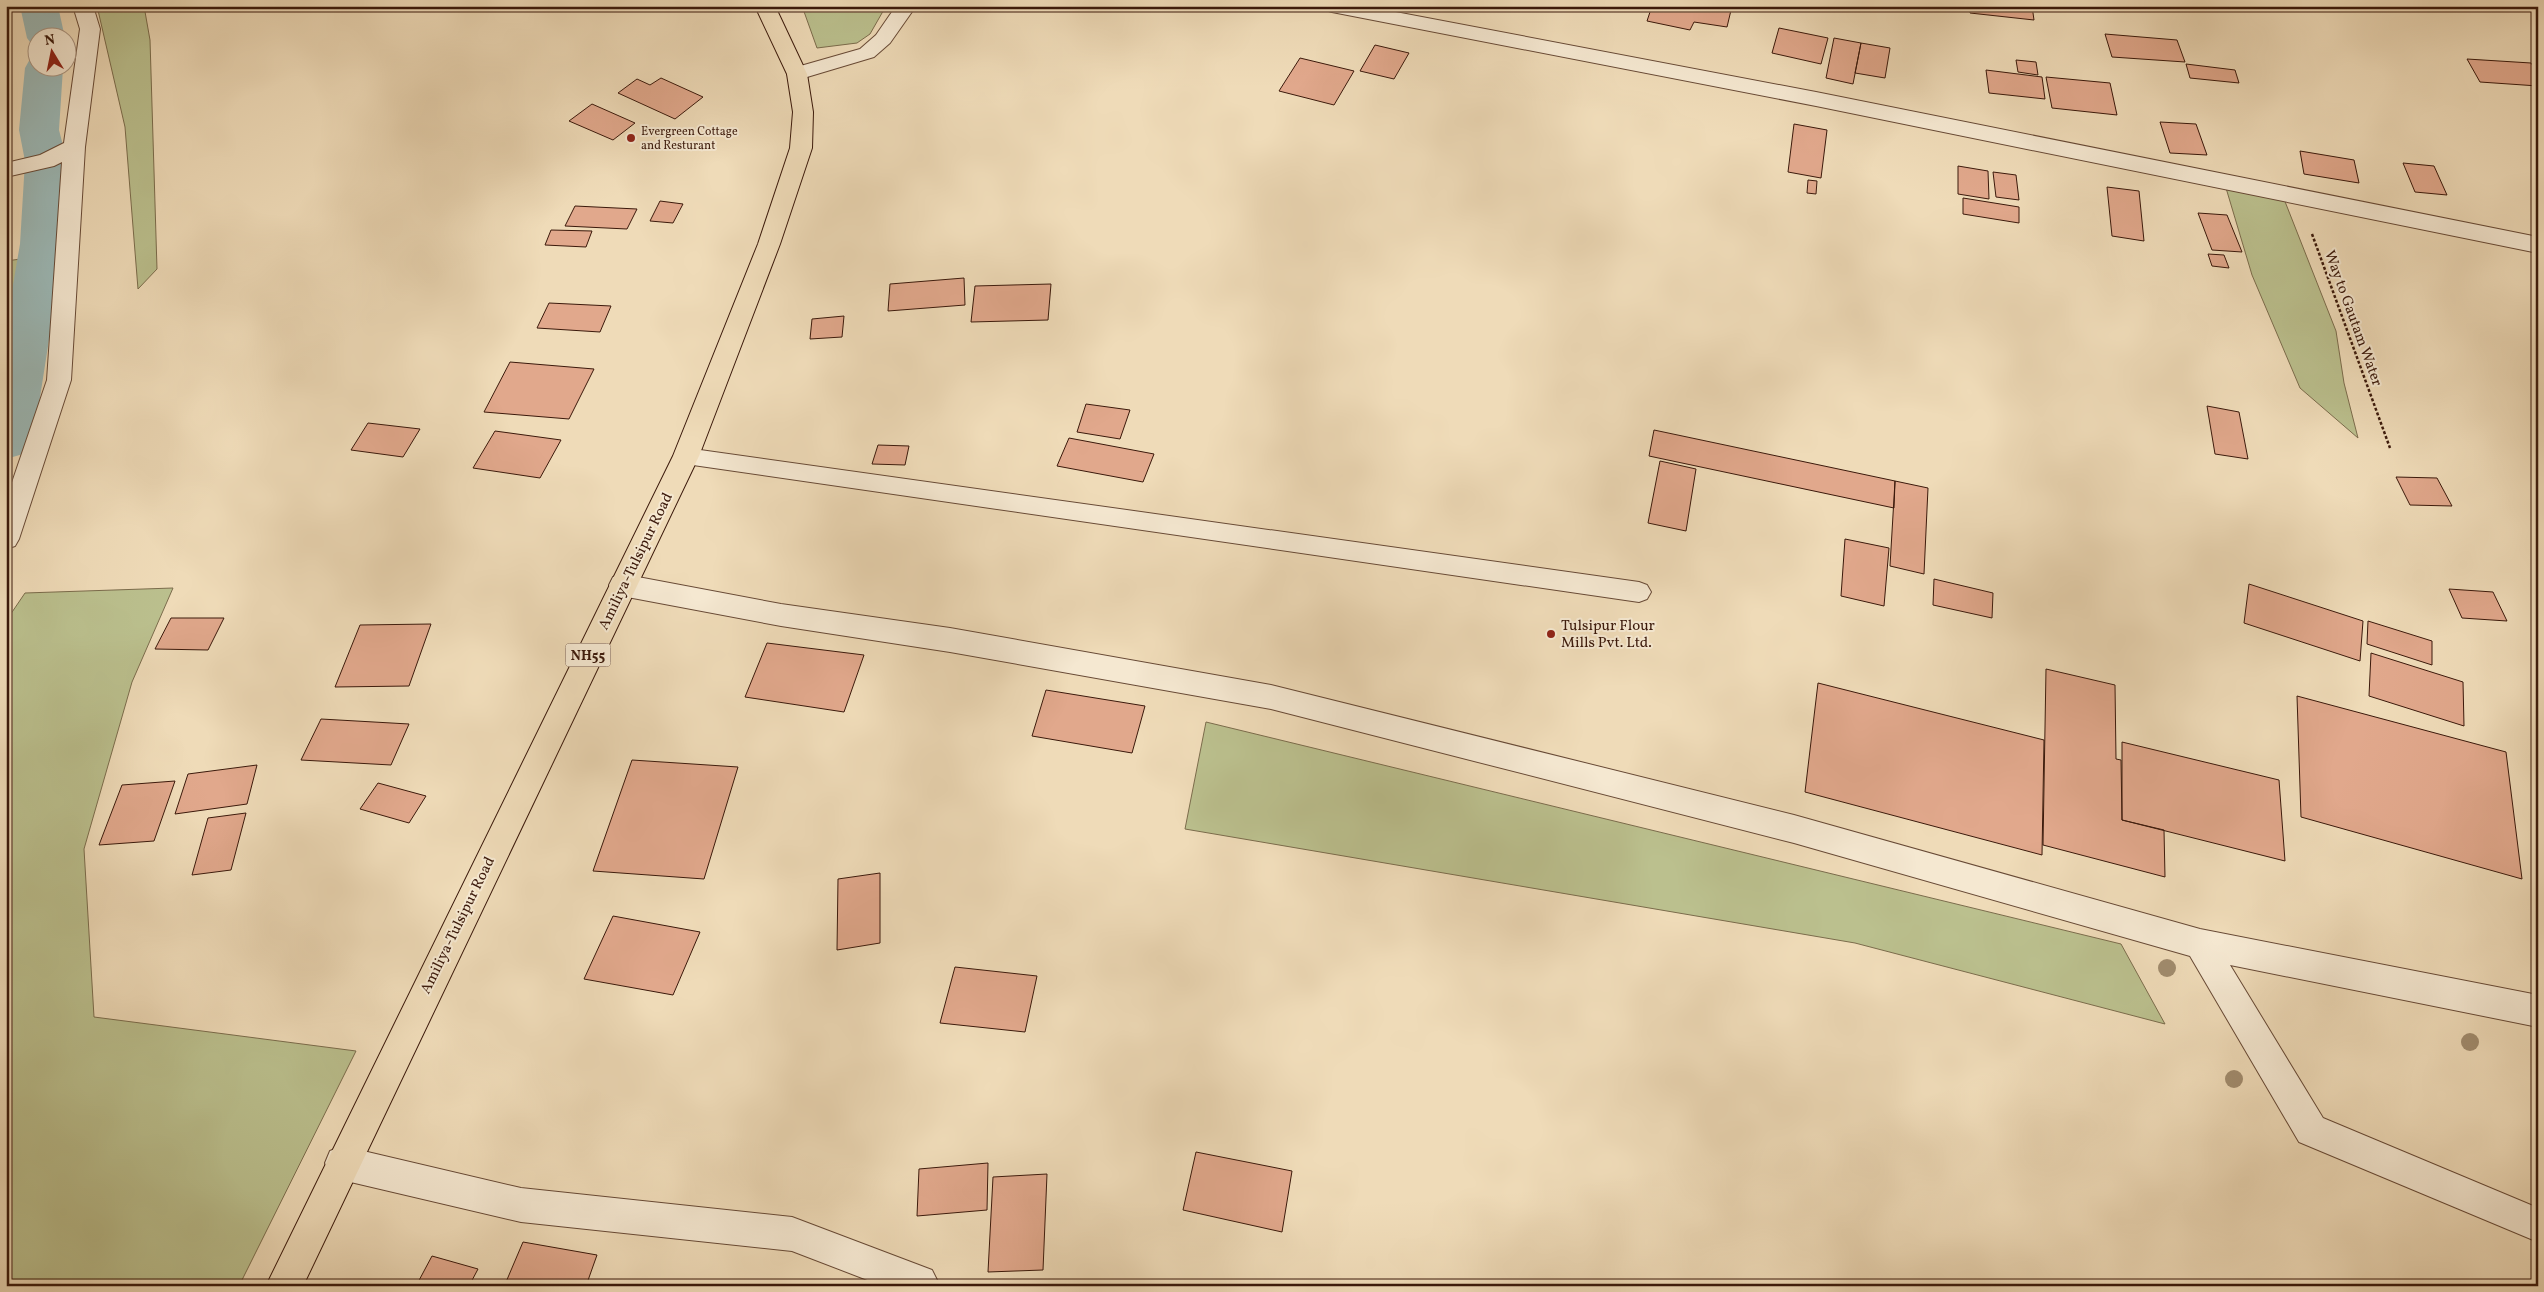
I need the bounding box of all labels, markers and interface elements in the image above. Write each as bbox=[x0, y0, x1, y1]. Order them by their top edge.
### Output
north arrow bbox=[28, 28, 78, 78]
text: N bbox=[43, 30, 57, 51]
place label: Evergreen Cottage and Resturant bbox=[641, 124, 738, 154]
marker: Evergreen Cottage and Resturant bbox=[625, 132, 637, 144]
street label: Way to Gautam Water bbox=[2318, 248, 2387, 389]
street label: Amiliya-Tulsipur Road bbox=[594, 490, 679, 634]
place label: Tulsipur Flour Mills Pvt. Ltd. bbox=[1561, 616, 1655, 654]
marker: Tulsipur Flour Mills Pvt. Ltd. bbox=[1545, 628, 1557, 640]
road number: NH55 bbox=[566, 644, 610, 666]
street label: Amiliya-Tulsipur Road bbox=[416, 854, 501, 998]

